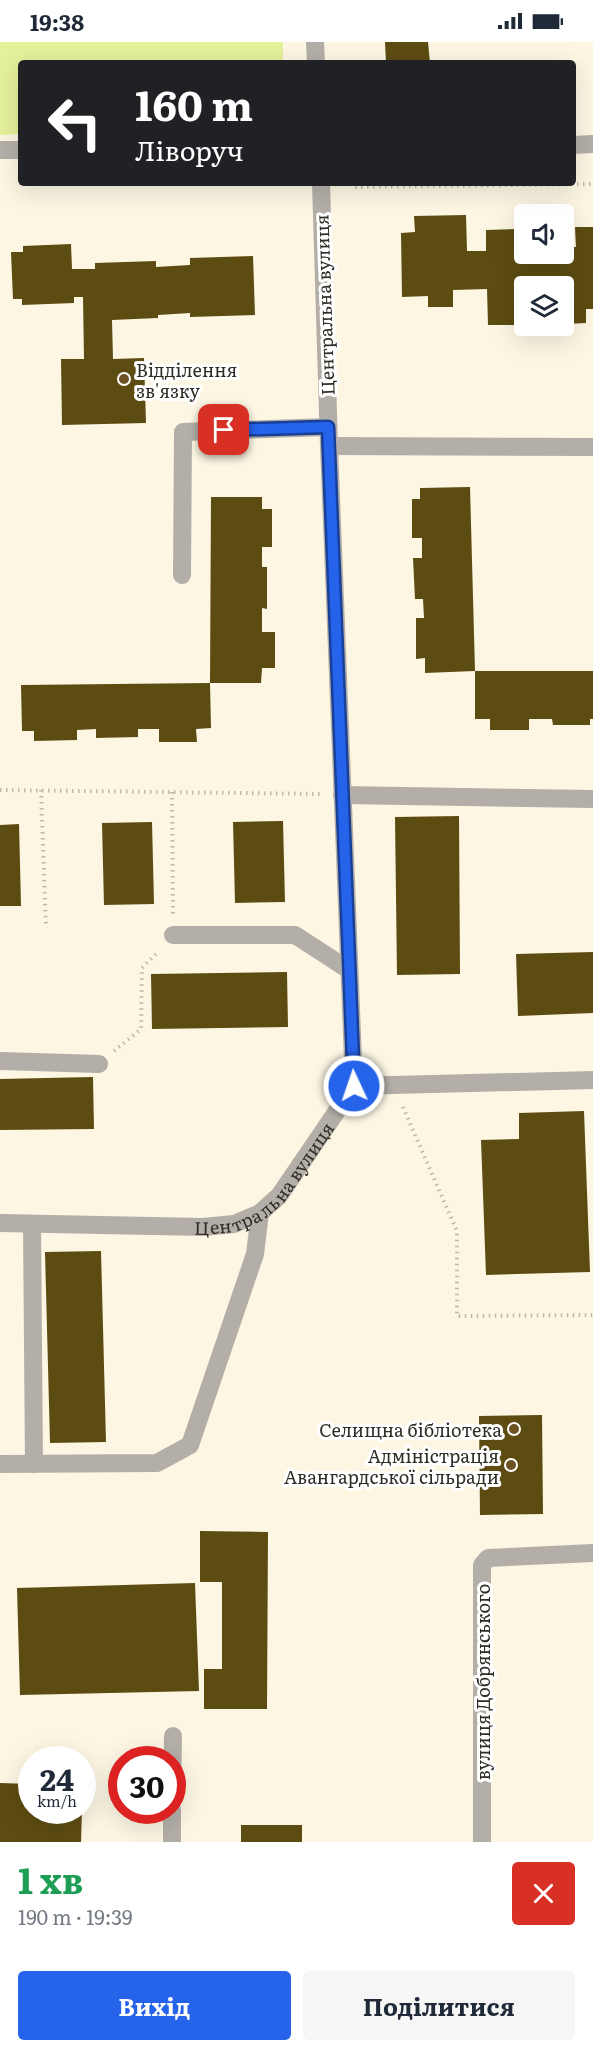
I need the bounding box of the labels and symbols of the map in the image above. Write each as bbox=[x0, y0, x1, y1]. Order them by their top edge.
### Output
street label: Центральна вулиця bbox=[307, 214, 341, 396]
place label: Відділення зв'язку bbox=[136, 356, 237, 404]
marker: Відділення зв'язку bbox=[117, 372, 131, 386]
pin bbox=[198, 404, 249, 455]
position arrow bbox=[322, 1054, 386, 1118]
street label: Центральна вулиця bbox=[194, 1116, 340, 1241]
place label: Селищна бібліотека bbox=[319, 1416, 502, 1443]
marker: Селищна бібліотека bbox=[507, 1422, 521, 1436]
place label: Адміністрація Авангардської сільради bbox=[284, 1442, 499, 1490]
marker: Адміністрація Авангардської сільради bbox=[504, 1458, 518, 1472]
street label: вулиця Добрянського bbox=[469, 1584, 496, 1780]
speed limit sign: 30 bbox=[108, 1746, 186, 1824]

